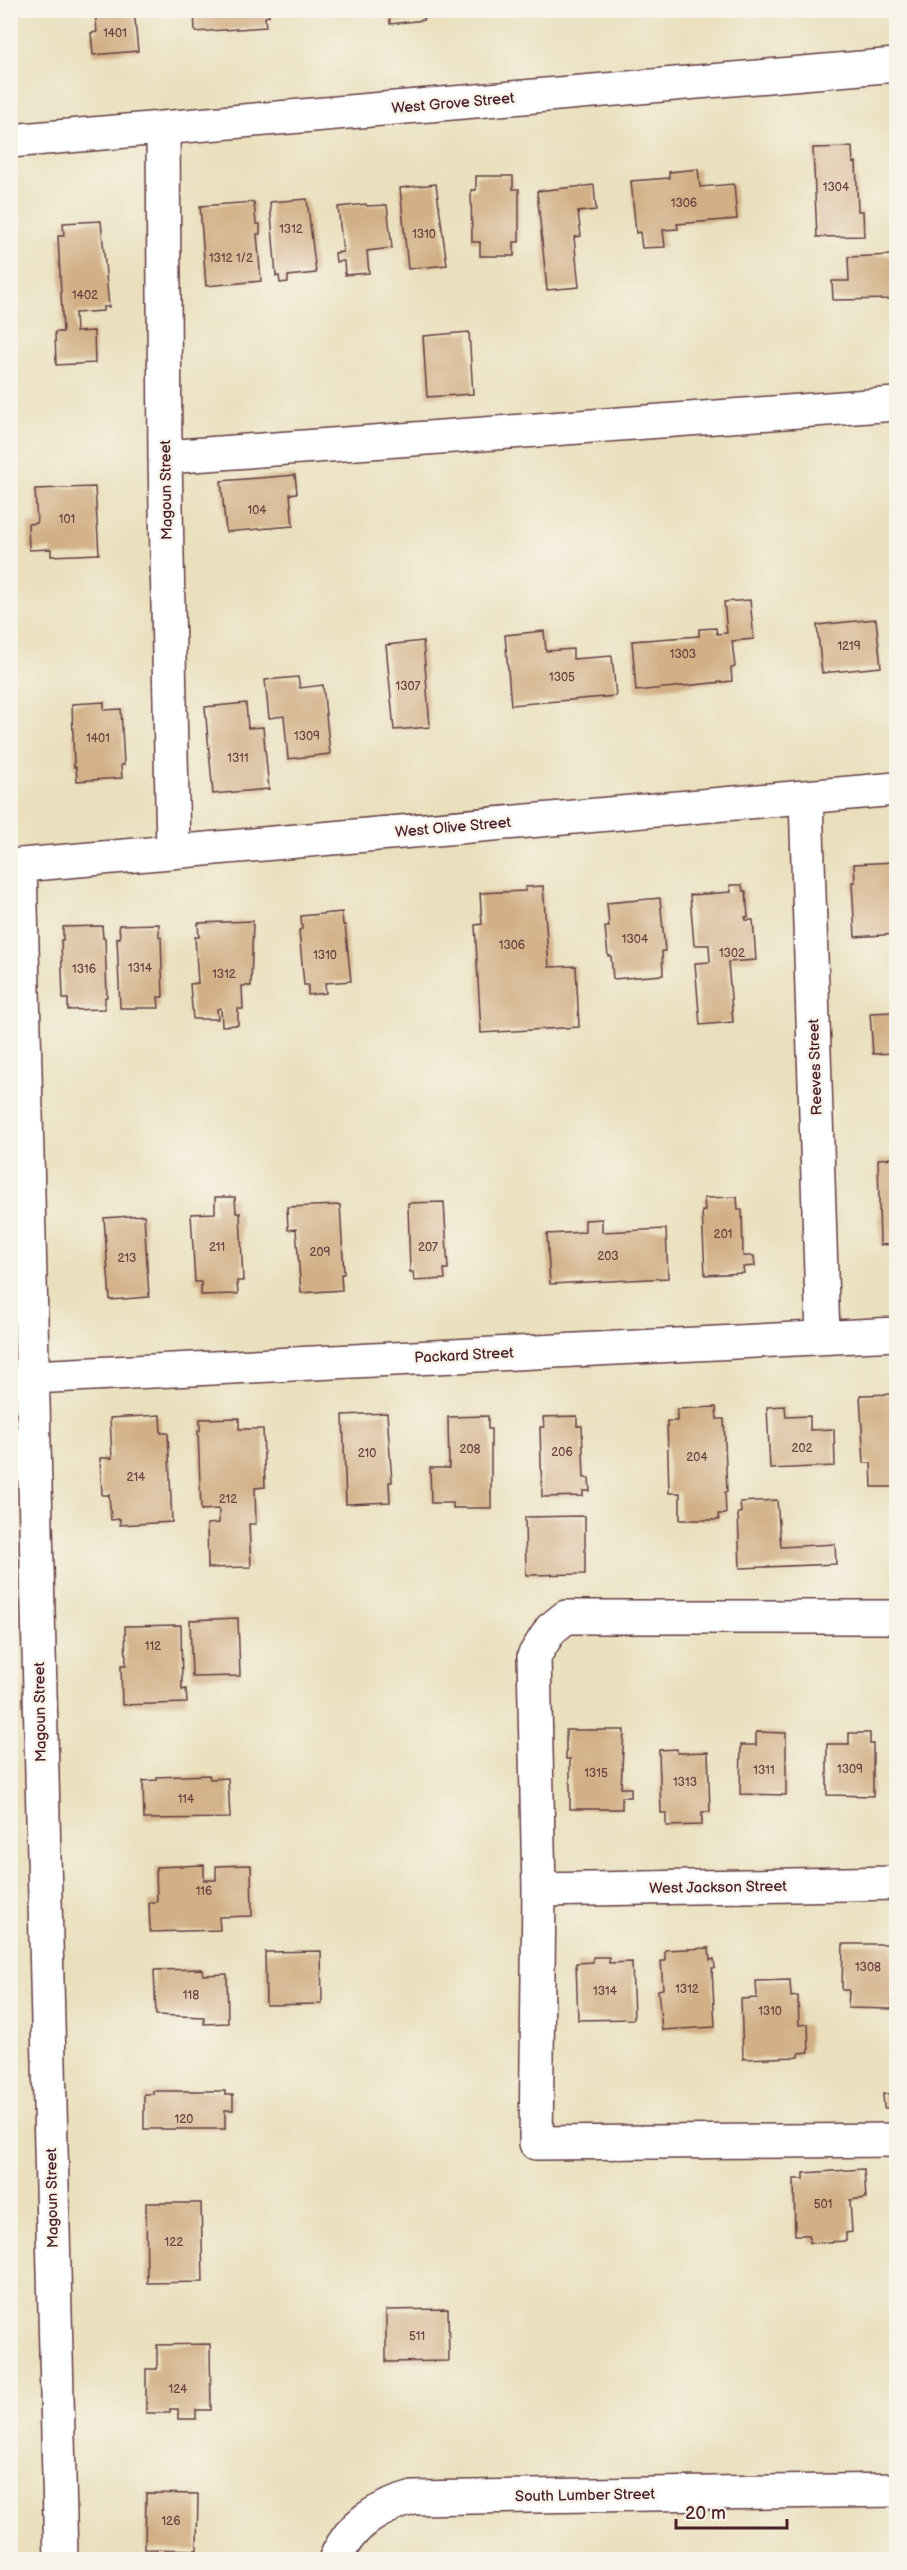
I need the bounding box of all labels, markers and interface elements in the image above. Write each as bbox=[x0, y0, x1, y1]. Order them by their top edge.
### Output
house number: 1401 bbox=[103, 26, 127, 41]
street label: West Grove Street bbox=[391, 89, 516, 118]
house number: 1304 bbox=[823, 180, 850, 195]
house number: 1306 bbox=[671, 196, 697, 211]
house number: 1312 bbox=[279, 222, 303, 237]
house number: 1310 bbox=[412, 227, 436, 242]
house number: 1312 1/2 bbox=[209, 251, 253, 266]
house number: 1402 bbox=[72, 288, 98, 303]
street label: Magoun Street bbox=[156, 439, 177, 540]
house number: 104 bbox=[247, 503, 267, 518]
house number: 101 bbox=[59, 512, 75, 527]
house number: 1219 bbox=[837, 639, 861, 654]
house number: 1303 bbox=[670, 647, 696, 662]
house number: 1305 bbox=[549, 670, 575, 685]
house number: 1307 bbox=[396, 679, 421, 694]
house number: 1309 bbox=[294, 729, 320, 744]
house number: 1401 bbox=[86, 731, 110, 746]
house number: 1311 bbox=[227, 751, 249, 766]
street label: West Olive Street bbox=[394, 813, 512, 842]
house number: 1304 bbox=[622, 932, 649, 947]
house number: 1306 bbox=[499, 938, 525, 953]
house number: 1302 bbox=[719, 946, 745, 961]
house number: 1310 bbox=[313, 948, 337, 963]
house number: 1314 bbox=[128, 961, 153, 976]
house number: 1316 bbox=[72, 962, 96, 977]
house number: 1312 bbox=[212, 967, 236, 982]
street label: Reeves Street bbox=[804, 1018, 827, 1116]
house number: 201 bbox=[714, 1227, 732, 1242]
house number: 211 bbox=[209, 1240, 225, 1255]
house number: 207 bbox=[418, 1240, 438, 1255]
house number: 209 bbox=[309, 1245, 331, 1260]
house number: 203 bbox=[597, 1249, 619, 1264]
house number: 213 bbox=[118, 1251, 136, 1266]
street label: Packard Street bbox=[414, 1343, 515, 1368]
house number: 202 bbox=[791, 1441, 813, 1456]
house number: 208 bbox=[459, 1442, 481, 1457]
house number: 206 bbox=[551, 1445, 573, 1460]
house number: 210 bbox=[358, 1446, 376, 1461]
house number: 204 bbox=[686, 1450, 708, 1465]
house number: 214 bbox=[127, 1470, 146, 1485]
house number: 212 bbox=[219, 1492, 237, 1507]
house number: 112 bbox=[145, 1639, 161, 1654]
street label: Magoun Street bbox=[30, 1661, 51, 1762]
house number: 1309 bbox=[837, 1762, 863, 1777]
house number: 1311 bbox=[753, 1763, 775, 1778]
house number: 1315 bbox=[584, 1766, 608, 1781]
house number: 1313 bbox=[673, 1775, 697, 1790]
house number: 114 bbox=[178, 1792, 195, 1807]
street label: West Jackson Street bbox=[649, 1877, 787, 1898]
house number: 116 bbox=[196, 1884, 212, 1899]
house number: 1308 bbox=[855, 1960, 881, 1975]
house number: 1312 bbox=[675, 1982, 699, 1997]
house number: 1314 bbox=[593, 1984, 618, 1999]
house number: 118 bbox=[183, 1988, 199, 2003]
house number: 1310 bbox=[758, 2004, 782, 2019]
house number: 120 bbox=[175, 2112, 193, 2127]
street label: Magoun Street bbox=[42, 2147, 63, 2248]
house number: 501 bbox=[814, 2197, 832, 2212]
house number: 122 bbox=[165, 2235, 183, 2250]
house number: 511 bbox=[409, 2329, 425, 2344]
house number: 124 bbox=[169, 2382, 188, 2397]
street label: South Lumber Street bbox=[515, 2485, 656, 2506]
scale bar bbox=[676, 2492, 787, 2530]
text: 20 m bbox=[685, 2503, 726, 2524]
house number: 126 bbox=[161, 2514, 181, 2529]

